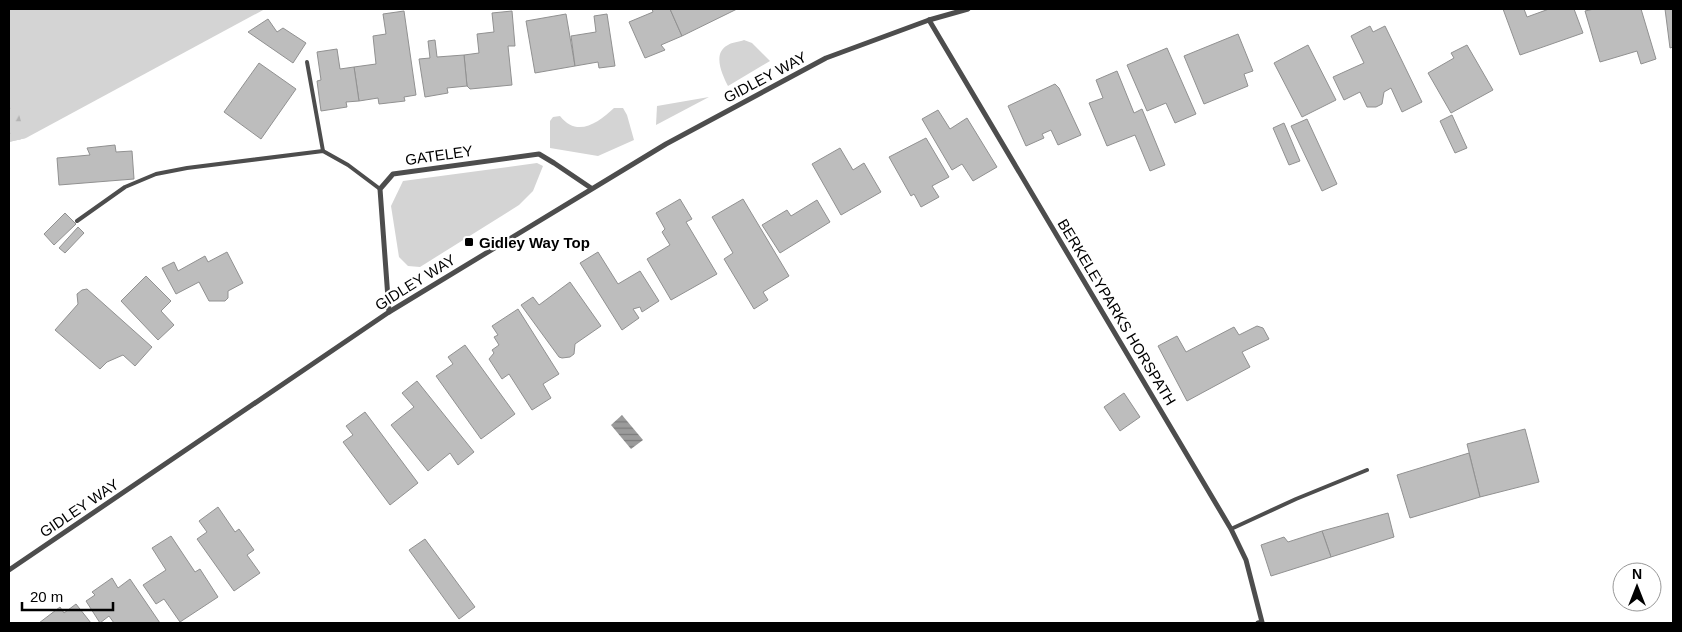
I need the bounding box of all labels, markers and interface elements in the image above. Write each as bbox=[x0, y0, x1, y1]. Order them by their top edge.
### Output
street label: GIDLEY WAY bbox=[721, 48, 809, 106]
street label: GATELEY bbox=[404, 142, 474, 168]
street label: BERKELEYPARKS HORSPATH bbox=[1055, 216, 1179, 408]
place label: Gidley Way Top bbox=[479, 234, 590, 251]
marker: Gidley Way Top bbox=[463, 236, 475, 248]
street label: GIDLEY WAY bbox=[372, 251, 458, 313]
street label: GIDLEY WAY bbox=[36, 475, 122, 541]
north arrow bbox=[1612, 562, 1662, 612]
text: N bbox=[1632, 566, 1642, 582]
scale bar bbox=[22, 580, 114, 612]
text: 20 m bbox=[30, 588, 63, 605]

